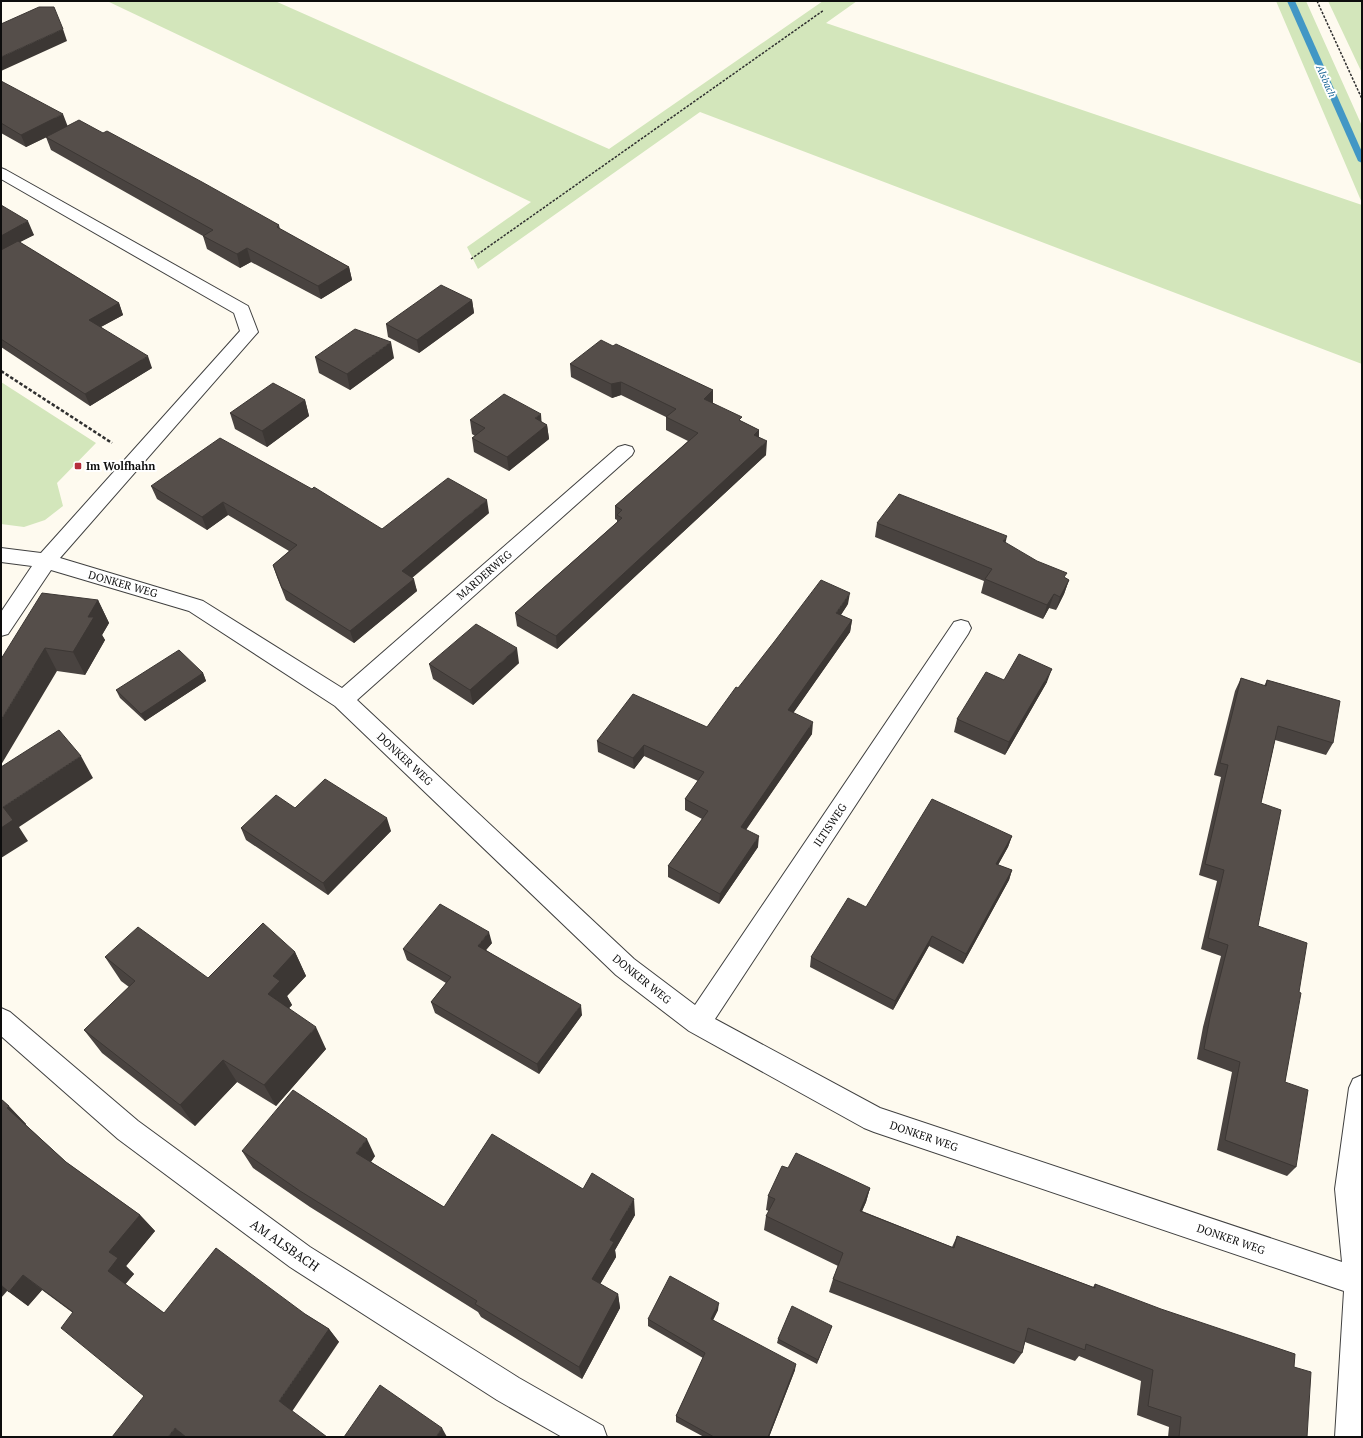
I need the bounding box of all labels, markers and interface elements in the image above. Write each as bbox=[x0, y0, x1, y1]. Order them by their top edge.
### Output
water label: Alsbach bbox=[1313, 62, 1339, 99]
place label: Im Wolfhahn bbox=[86, 459, 155, 473]
marker: Im Wolfhahn bbox=[73, 461, 83, 471]
street label: MARDERWEG bbox=[453, 547, 515, 603]
street label: DONKER WEG bbox=[87, 567, 160, 601]
street label: DONKER WEG bbox=[374, 730, 436, 789]
street label: ILTISWEG bbox=[810, 800, 850, 850]
street label: DONKER WEG bbox=[610, 951, 674, 1007]
street label: DONKER WEG bbox=[888, 1118, 960, 1154]
street label: AM ALSBACH bbox=[247, 1215, 323, 1276]
street label: DONKER WEG bbox=[1195, 1221, 1267, 1257]

